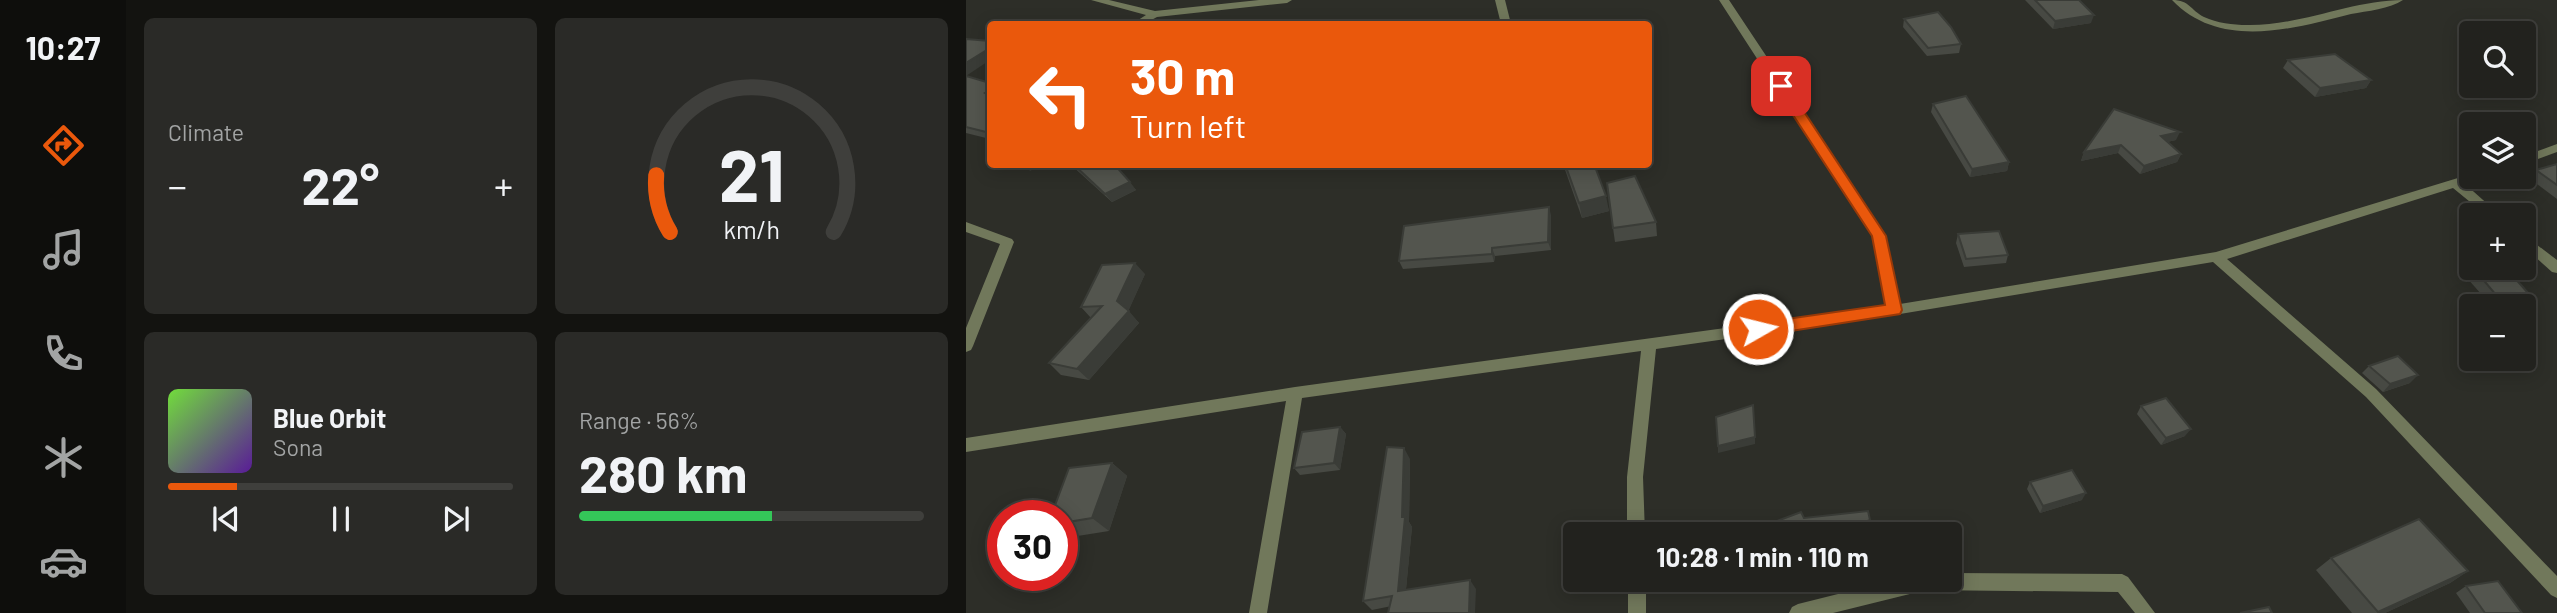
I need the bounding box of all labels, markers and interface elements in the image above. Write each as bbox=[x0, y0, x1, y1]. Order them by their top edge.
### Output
map controls bbox=[2459, 21, 2536, 371]
button: search bbox=[2459, 21, 2536, 98]
text: 10:27 bbox=[25, 28, 101, 66]
text: 30 m bbox=[1130, 46, 1235, 105]
icon: left bbox=[1015, 49, 1106, 140]
pin bbox=[1751, 56, 1811, 116]
icon: arrive bbox=[1762, 67, 1800, 105]
text: Turn left bbox=[1130, 106, 1247, 144]
button: layers bbox=[2459, 112, 2536, 189]
text: Climate bbox=[168, 118, 244, 146]
icon: directions bbox=[39, 121, 88, 170]
text: 21 bbox=[718, 129, 785, 217]
text: 22° bbox=[302, 153, 379, 215]
text: − bbox=[168, 162, 187, 208]
text: + bbox=[494, 162, 513, 208]
button: + bbox=[2459, 203, 2536, 280]
text: km/h bbox=[723, 214, 780, 244]
icon: music bbox=[39, 225, 88, 274]
position arrow bbox=[1721, 292, 1795, 366]
button: − bbox=[2459, 294, 2536, 371]
icon: phone bbox=[39, 329, 88, 378]
text: Blue Orbit bbox=[273, 402, 386, 433]
text: Range · 56% bbox=[579, 406, 699, 434]
icon: climate bbox=[39, 433, 88, 482]
text: Sona bbox=[273, 433, 323, 461]
text: 280 km bbox=[579, 441, 747, 503]
icon: previous bbox=[207, 500, 245, 538]
icon: pause bbox=[322, 500, 360, 538]
icon: next bbox=[437, 500, 475, 538]
speed limit sign: 30 bbox=[987, 500, 1078, 591]
icon: car bbox=[39, 537, 88, 586]
text: 10:28 · 1 min · 110 m bbox=[1656, 541, 1869, 572]

